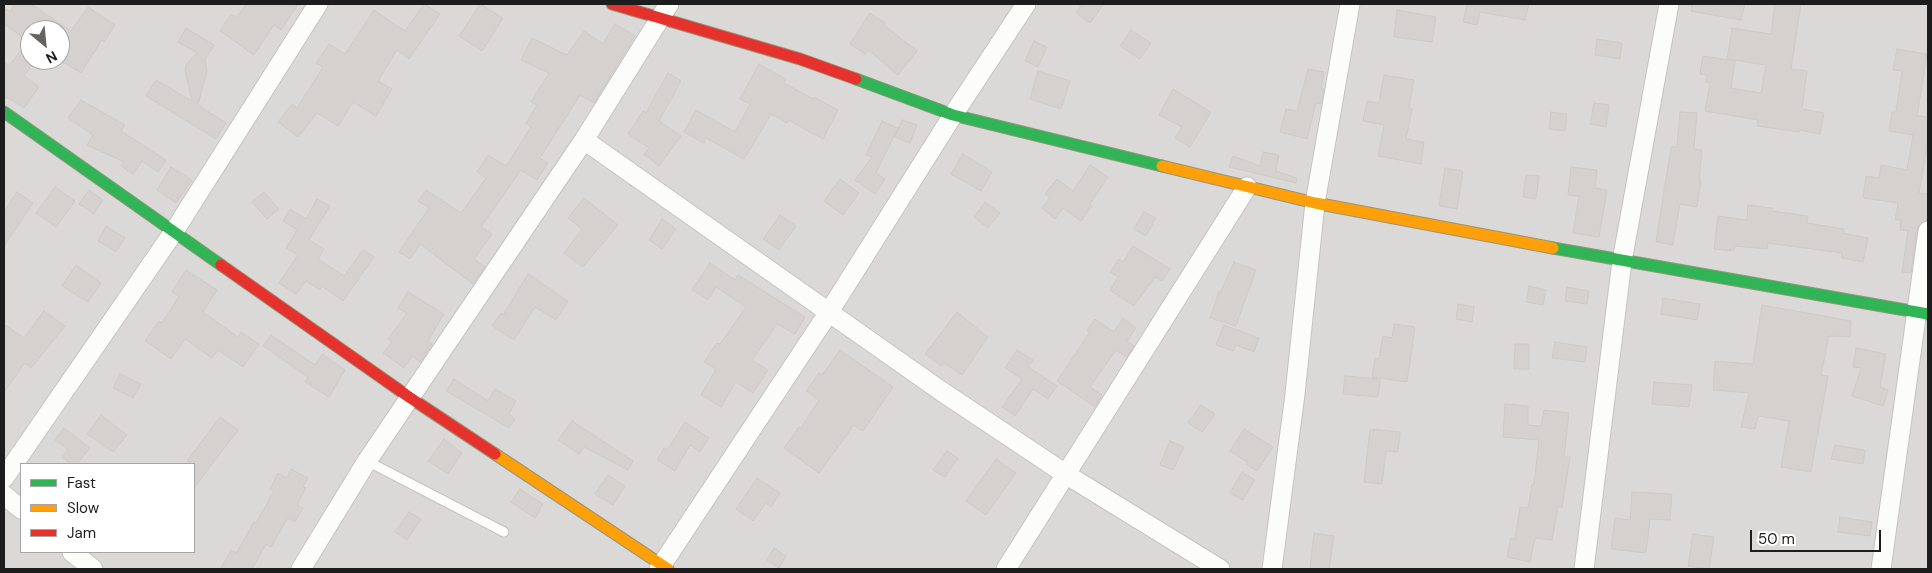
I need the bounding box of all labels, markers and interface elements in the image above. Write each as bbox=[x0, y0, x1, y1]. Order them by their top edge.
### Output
north arrow bbox=[20, 20, 70, 70]
text: N bbox=[43, 47, 60, 68]
legend bbox=[20, 463, 195, 553]
text: Fast bbox=[67, 473, 96, 493]
text: Slow bbox=[67, 498, 99, 518]
scale bar bbox=[1752, 520, 1883, 552]
text: Jam bbox=[67, 523, 96, 543]
text: 50 m bbox=[1758, 529, 1795, 549]

